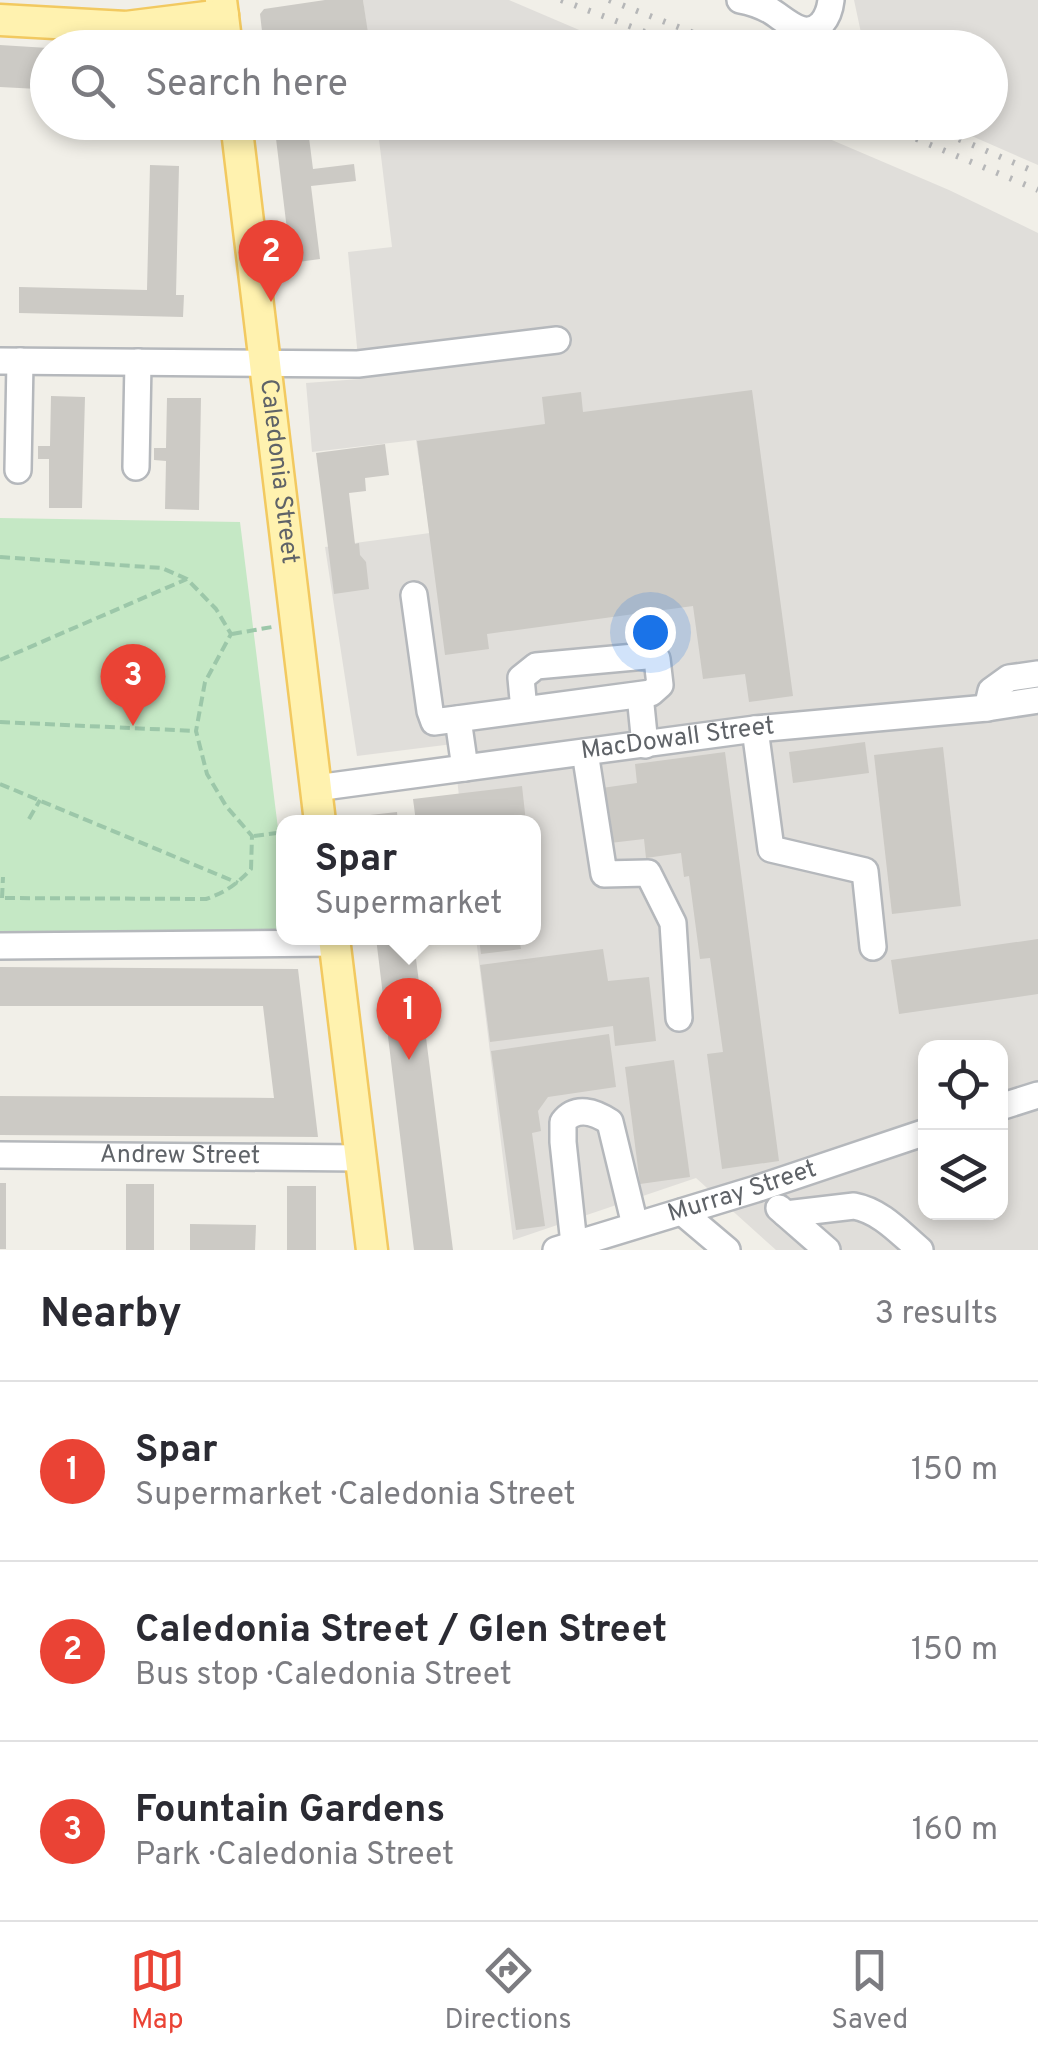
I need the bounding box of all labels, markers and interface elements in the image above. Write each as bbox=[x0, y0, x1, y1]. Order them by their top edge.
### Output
search box bbox=[30, 30, 1008, 140]
icon: search bbox=[65, 58, 120, 113]
text: Search here bbox=[145, 61, 348, 110]
pin: 2 bbox=[238, 220, 304, 302]
street label: Caledonia Street bbox=[251, 377, 305, 566]
your location bbox=[625, 607, 676, 658]
pin: 3 bbox=[100, 644, 166, 726]
street label: MacDowall Street bbox=[579, 711, 776, 768]
popup bbox=[276, 815, 541, 945]
text: Spar bbox=[315, 836, 397, 885]
text: Supermarket bbox=[315, 885, 502, 925]
pin: 1 bbox=[376, 978, 442, 1060]
map controls bbox=[918, 1040, 1008, 1220]
button: locate bbox=[918, 1040, 1008, 1130]
button: layers bbox=[918, 1130, 1008, 1220]
street label: Andrew Street bbox=[100, 1140, 260, 1173]
street label: Murray Street bbox=[664, 1154, 821, 1231]
text: Nearby bbox=[40, 1289, 182, 1342]
text: 3 results bbox=[875, 1295, 998, 1335]
text: Spar bbox=[135, 1427, 218, 1476]
text: 1 bbox=[66, 1451, 79, 1491]
text: 150 m bbox=[911, 1451, 998, 1491]
text: Supermarket · Caledonia Street bbox=[135, 1476, 576, 1516]
text: Caledonia Street / Glen Street bbox=[135, 1607, 667, 1656]
text: 2 bbox=[63, 1631, 82, 1671]
text: 150 m bbox=[911, 1631, 998, 1671]
text: Bus stop · Caledonia Street bbox=[135, 1656, 512, 1696]
text: Fountain Gardens bbox=[135, 1787, 445, 1836]
text: 3 bbox=[63, 1811, 82, 1851]
text: 160 m bbox=[912, 1811, 998, 1851]
text: Park · Caledonia Street bbox=[135, 1836, 454, 1876]
tab: Map bbox=[130, 1943, 185, 2039]
tab: Directions bbox=[444, 1943, 572, 2039]
tab: Saved bbox=[831, 1943, 908, 2039]

